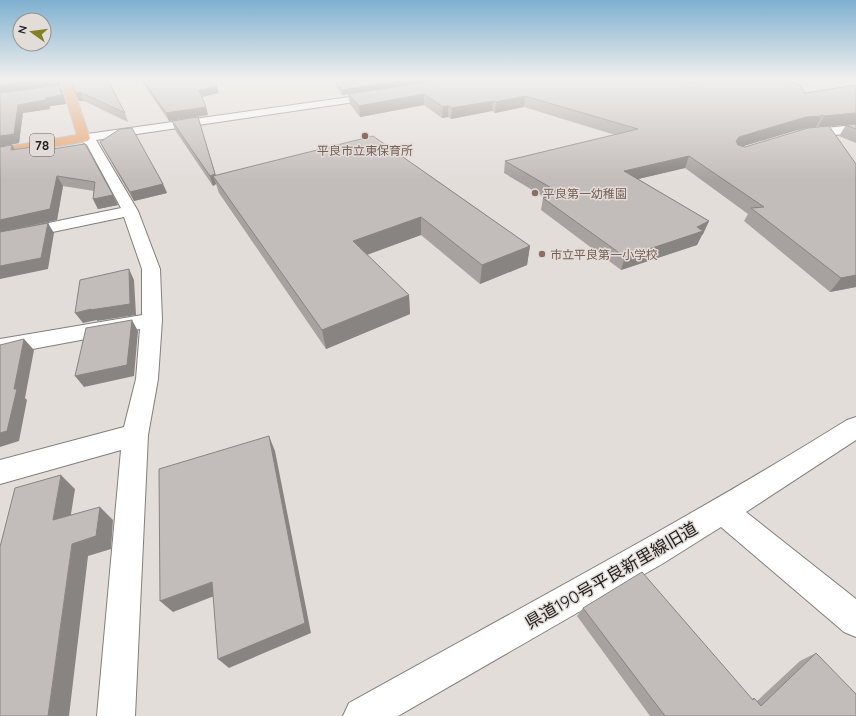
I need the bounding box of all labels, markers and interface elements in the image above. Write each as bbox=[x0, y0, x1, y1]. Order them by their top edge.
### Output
north arrow bbox=[12, 12, 52, 52]
text: N bbox=[15, 24, 30, 35]
marker: 平良市立東保育所 bbox=[360, 131, 370, 141]
road number: 78 bbox=[30, 134, 54, 156]
place label: 平良市立東保育所 bbox=[317, 143, 413, 158]
place label: 平良第一幼稚園 bbox=[543, 186, 627, 201]
marker: 平良第一幼稚園 bbox=[530, 188, 540, 198]
place label: 市立平良第一小学校 bbox=[550, 247, 658, 262]
marker: 市立平良第一小学校 bbox=[537, 249, 547, 259]
street label: 県道190号平良新里線旧道 bbox=[521, 517, 701, 633]

